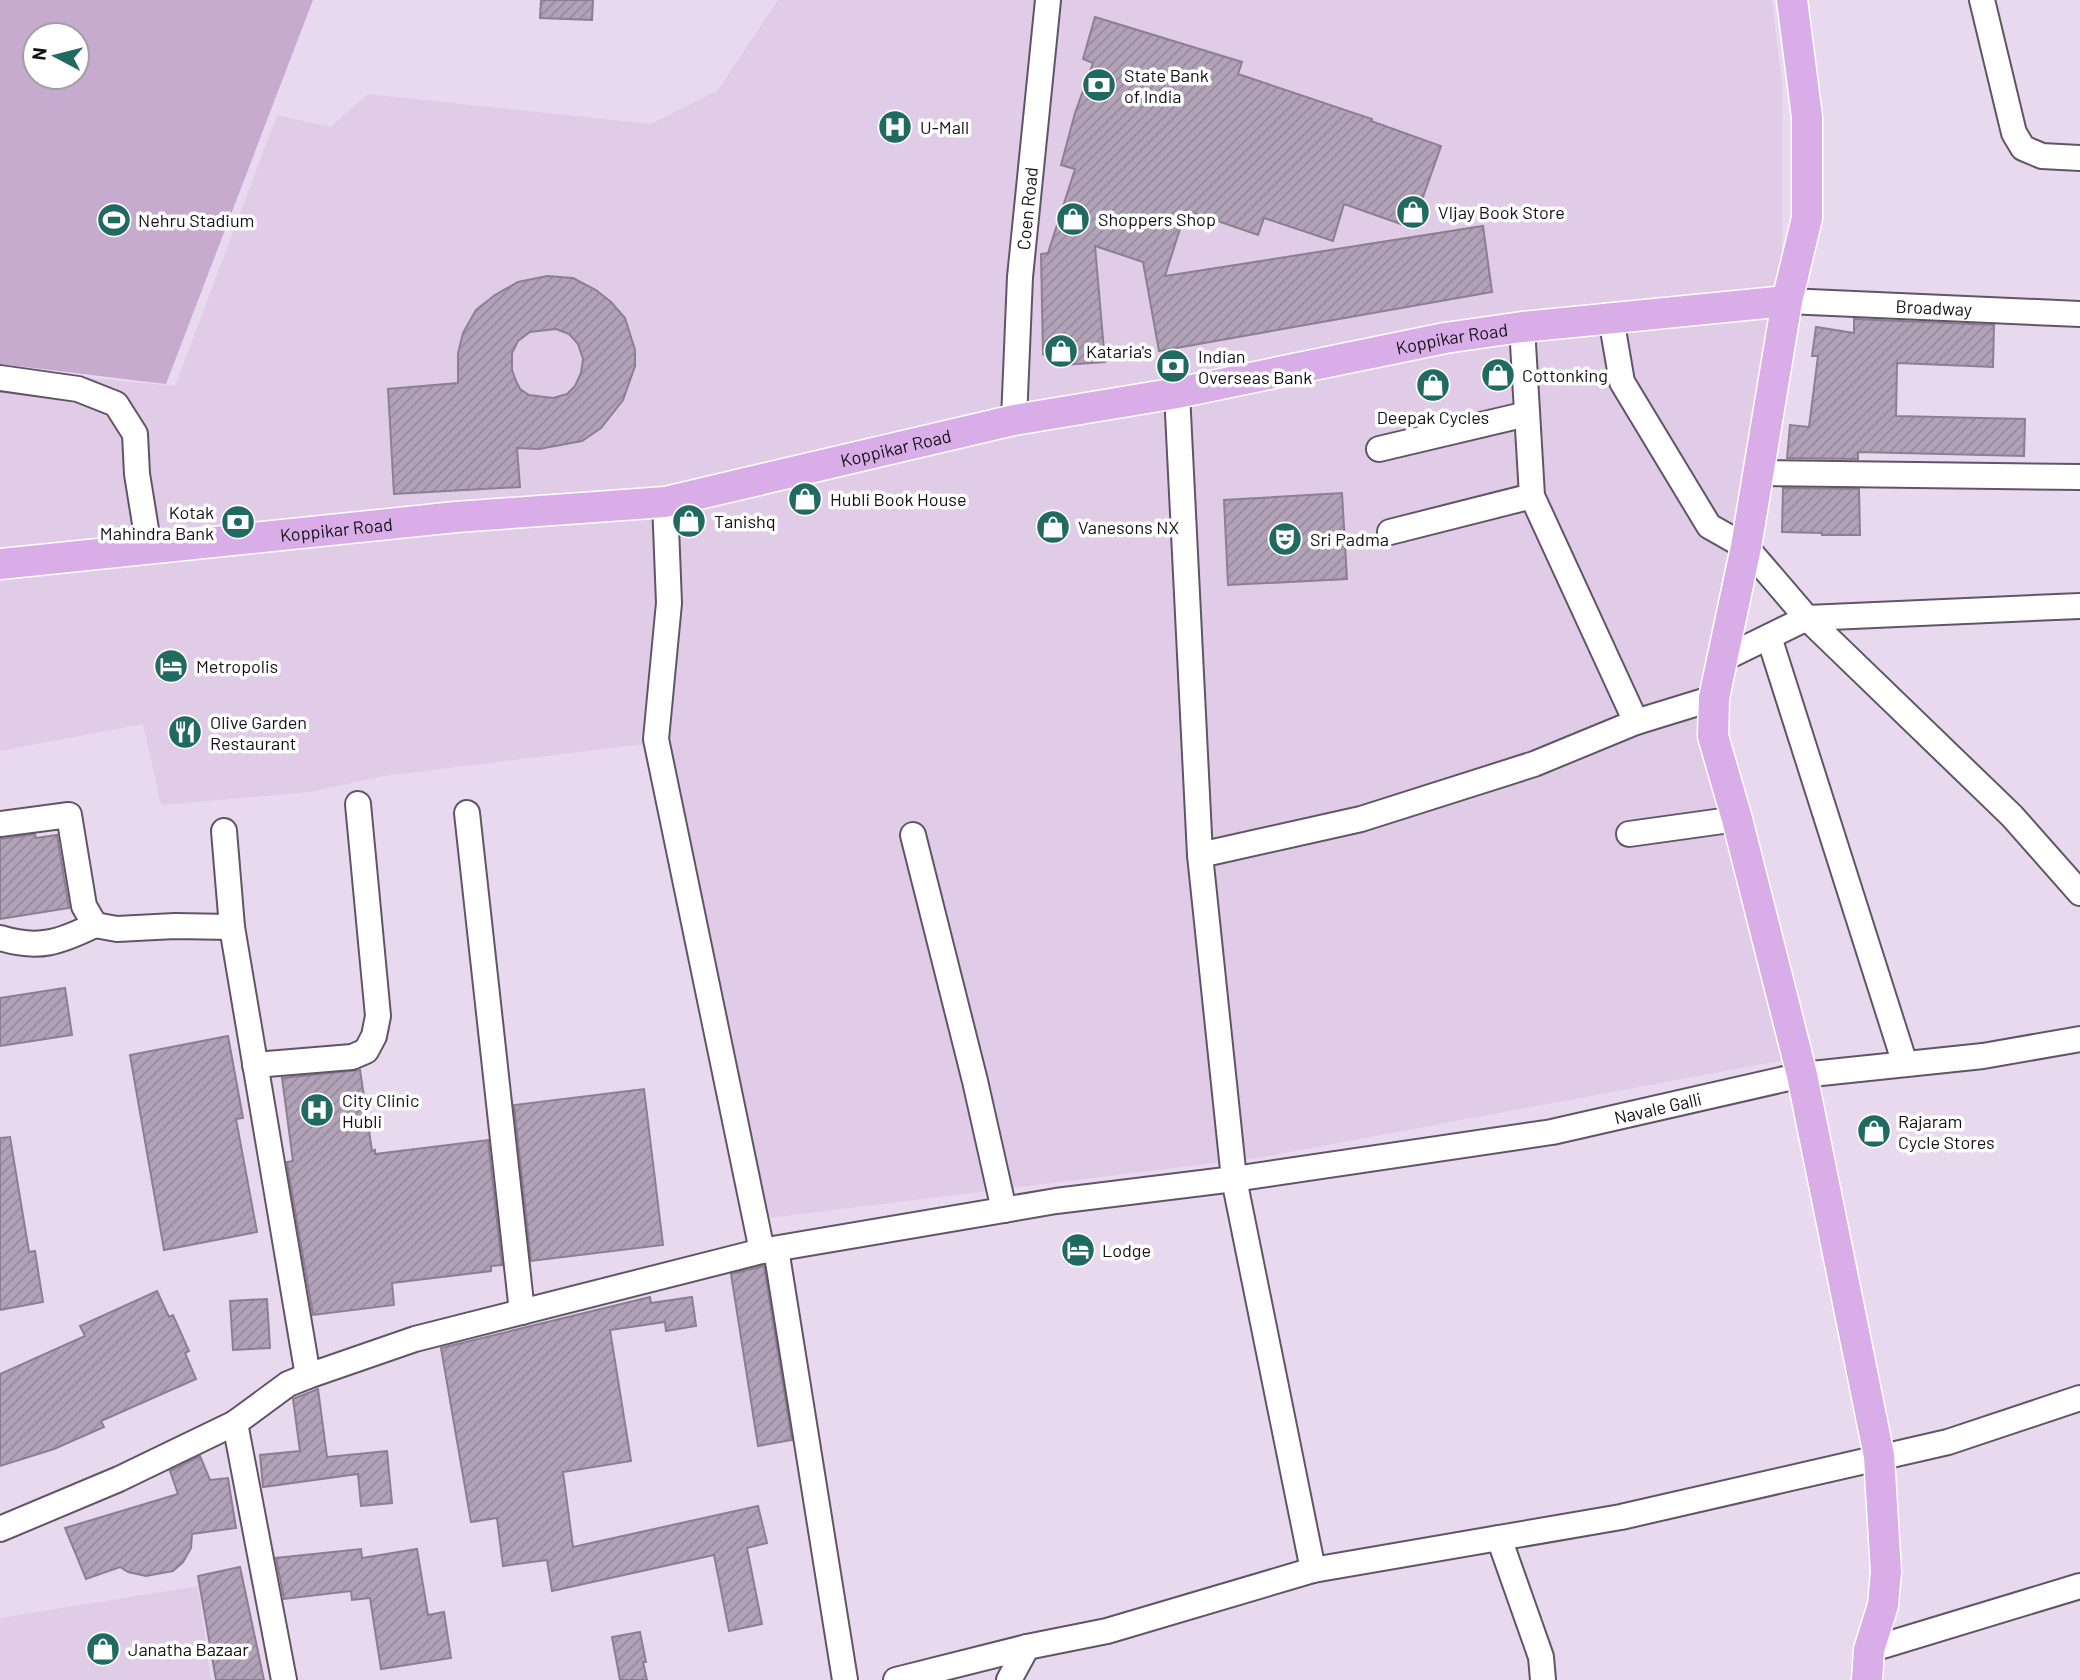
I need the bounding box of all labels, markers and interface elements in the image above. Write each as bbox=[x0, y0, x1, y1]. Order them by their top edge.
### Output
north arrow bbox=[21, 21, 91, 91]
text: N bbox=[26, 46, 51, 62]
place label: State Bank of India bbox=[1124, 64, 1209, 107]
bank icon: State Bank of India bbox=[1080, 66, 1118, 104]
hospital icon: U-Mall bbox=[876, 108, 914, 146]
place label: U-Mall bbox=[920, 116, 969, 138]
street label: Coen Road bbox=[1012, 166, 1042, 251]
shop icon: VIjay Book Store bbox=[1394, 193, 1432, 231]
shop icon: Shoppers Shop bbox=[1054, 200, 1092, 238]
sports icon: Nehru Stadium bbox=[95, 201, 133, 239]
place label: VIjay Book Store bbox=[1438, 201, 1565, 223]
place label: Shoppers Shop bbox=[1098, 208, 1216, 230]
place label: Nehru Stadium bbox=[138, 209, 254, 231]
street label: Broadway bbox=[1895, 295, 1973, 320]
street label: Koppikar Road bbox=[1394, 318, 1509, 359]
shop icon: Kataria's bbox=[1042, 332, 1080, 370]
place label: Kataria's bbox=[1086, 340, 1152, 362]
place label: Indian Overseas Bank bbox=[1198, 345, 1312, 388]
bank icon: Indian Overseas Bank bbox=[1154, 347, 1192, 385]
shop icon: Cottonking bbox=[1479, 356, 1517, 394]
place label: Cottonking bbox=[1522, 364, 1608, 386]
shop icon: Deepak Cycles bbox=[1414, 366, 1452, 404]
place label: Deepak Cycles bbox=[1377, 406, 1489, 428]
street label: Koppikar Road bbox=[838, 424, 953, 471]
shop icon: Hubli Book House bbox=[786, 480, 824, 518]
place label: Hubli Book House bbox=[830, 488, 967, 510]
place label: Kotak Mahindra Bank bbox=[100, 501, 214, 544]
shop icon: Tanishq bbox=[670, 502, 708, 540]
bank icon: Kotak Mahindra Bank bbox=[219, 503, 257, 541]
shop icon: Vanesons NX bbox=[1034, 508, 1072, 546]
place label: Tanishq bbox=[714, 510, 776, 532]
street label: Koppikar Road bbox=[279, 513, 394, 546]
place label: Vanesons NX bbox=[1078, 516, 1179, 538]
theatre icon: Sri Padma bbox=[1266, 520, 1304, 558]
place label: Sri Padma bbox=[1310, 528, 1389, 550]
hotel icon: Metropolis bbox=[152, 647, 190, 685]
place label: Metropolis bbox=[196, 655, 278, 677]
place label: Olive Garden Restaurant bbox=[210, 711, 307, 754]
restaurant icon: Olive Garden Restaurant bbox=[166, 713, 204, 751]
street label: Navale Galli bbox=[1612, 1087, 1704, 1129]
place label: City Clinic Hubli bbox=[342, 1089, 419, 1132]
hospital icon: City Clinic Hubli bbox=[298, 1091, 336, 1129]
place label: Rajaram Cycle Stores bbox=[1898, 1110, 1995, 1153]
shop icon: Rajaram Cycle Stores bbox=[1855, 1112, 1893, 1150]
hotel icon: Lodge bbox=[1059, 1231, 1097, 1269]
place label: Lodge bbox=[1102, 1239, 1151, 1261]
shop icon: Janatha Bazaar bbox=[84, 1630, 122, 1668]
place label: Janatha Bazaar bbox=[128, 1638, 249, 1660]

